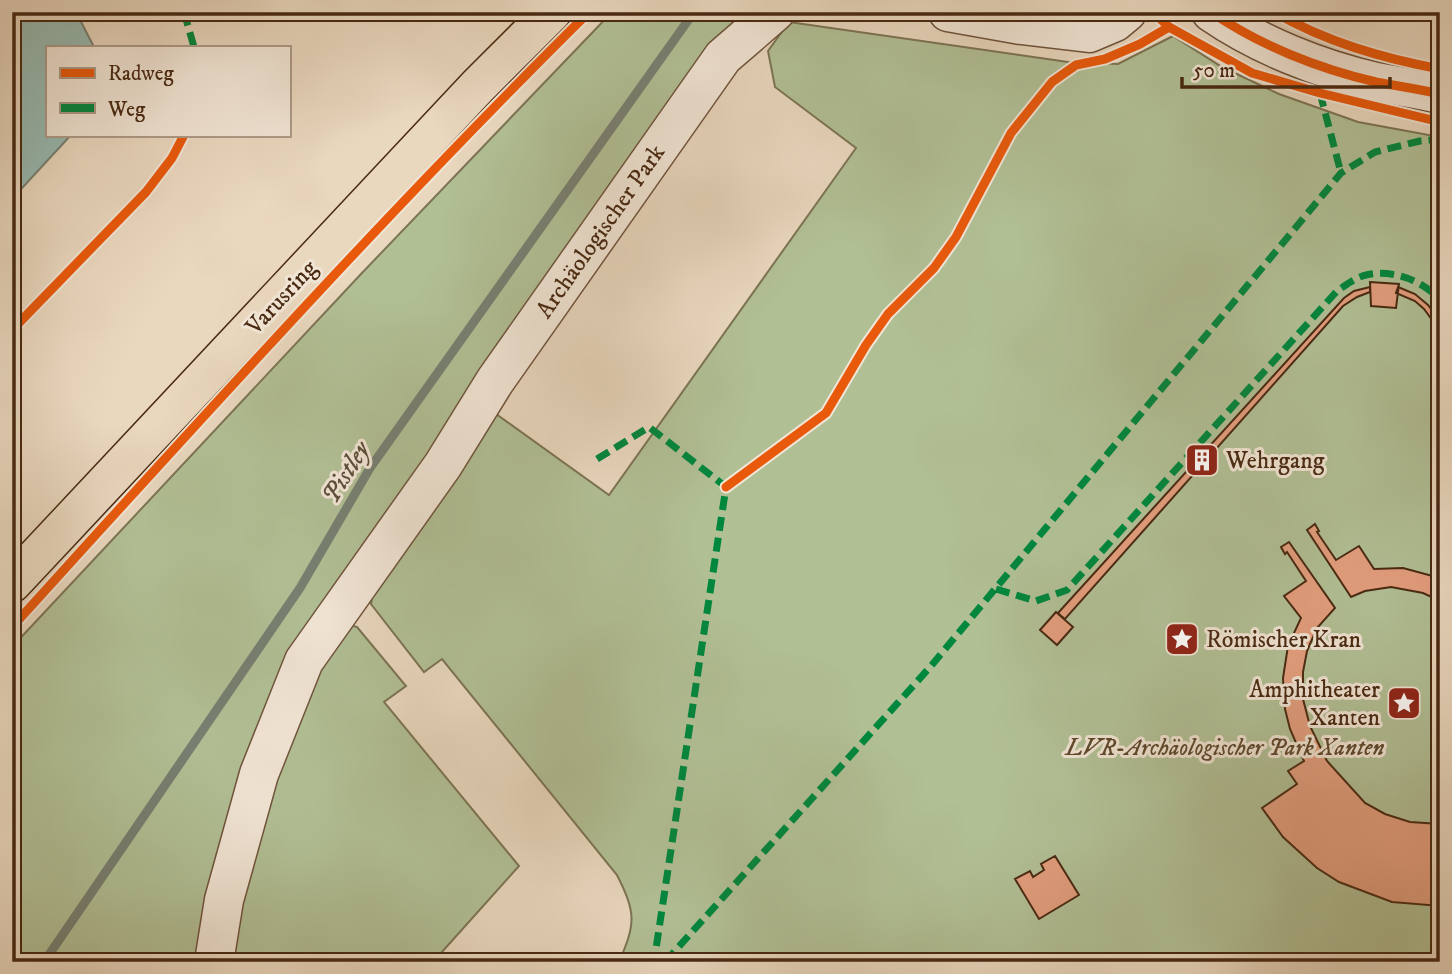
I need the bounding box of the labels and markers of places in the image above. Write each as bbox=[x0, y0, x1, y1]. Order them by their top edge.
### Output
building icon: Wehrgang bbox=[1183, 441, 1221, 479]
place label: Wehrgang bbox=[1225, 446, 1325, 476]
place icon: Römischer Kran bbox=[1163, 620, 1201, 658]
place label: Römischer Kran bbox=[1206, 625, 1362, 655]
place label: Amphitheater Xanten bbox=[1249, 675, 1380, 733]
place icon: Amphitheater Xanten bbox=[1385, 684, 1423, 722]

